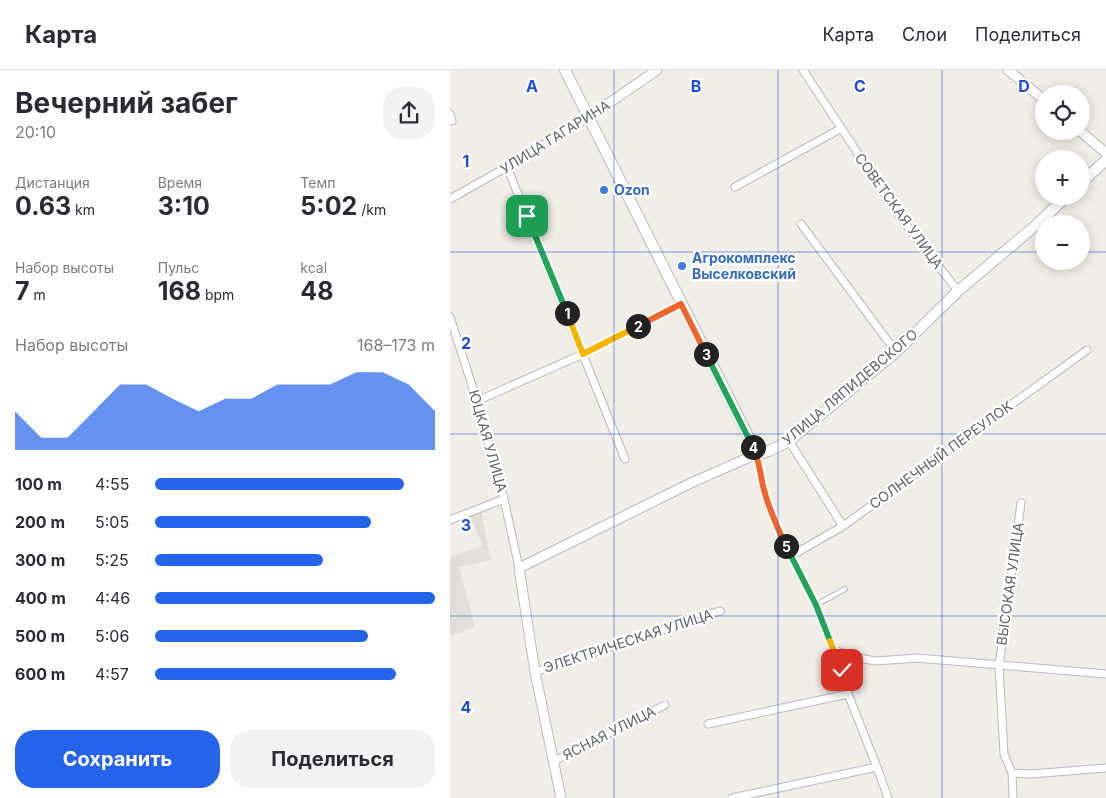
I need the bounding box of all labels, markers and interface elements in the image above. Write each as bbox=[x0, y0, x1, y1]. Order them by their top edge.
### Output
text: Карта bbox=[25, 20, 97, 49]
text: Карта bbox=[822, 24, 874, 45]
text: Слои bbox=[902, 24, 947, 45]
text: Поделиться bbox=[975, 24, 1081, 45]
text: A bbox=[526, 76, 538, 96]
text: B bbox=[691, 76, 701, 96]
text: C bbox=[854, 76, 866, 96]
text: D bbox=[1018, 76, 1030, 96]
map controls bbox=[1035, 85, 1090, 270]
button: locate bbox=[1035, 85, 1090, 140]
text: Вечерний забег bbox=[15, 86, 238, 120]
button: share bbox=[383, 87, 435, 139]
street label: УЛИЦА ГАГАРИНА bbox=[497, 96, 613, 177]
text: 20:10 bbox=[15, 122, 56, 142]
street label: СОВЕТСКАЯ УЛИЦА bbox=[852, 150, 947, 272]
button: + bbox=[1035, 150, 1090, 205]
text: 1 bbox=[463, 151, 469, 171]
text: Дистанция bbox=[15, 174, 90, 191]
text: Время bbox=[158, 174, 202, 191]
text: Темп bbox=[300, 174, 335, 191]
place label: Ozon bbox=[614, 181, 650, 198]
marker: Ozon bbox=[598, 184, 610, 196]
text: 0.63 bbox=[15, 191, 71, 221]
text: 3:10 bbox=[158, 191, 210, 221]
text: 5:02 bbox=[300, 191, 357, 221]
pin bbox=[506, 195, 548, 237]
text: km bbox=[71, 201, 95, 218]
text: /km bbox=[357, 201, 386, 218]
icon: arrive bbox=[513, 202, 541, 230]
button: − bbox=[1035, 215, 1090, 270]
place label: Агрокомплекс Выселковский bbox=[692, 249, 796, 282]
text: Набор высоты bbox=[15, 259, 114, 276]
text: Пульс bbox=[158, 259, 199, 276]
text: kcal bbox=[300, 259, 327, 276]
marker: Агрокомплекс Выселковский bbox=[676, 260, 688, 272]
text: 7 bbox=[15, 276, 30, 306]
text: 168 bbox=[158, 276, 201, 306]
text: 48 bbox=[300, 276, 334, 306]
text: m bbox=[30, 286, 46, 303]
text: bpm bbox=[201, 286, 234, 303]
pin: 1 bbox=[554, 300, 580, 326]
text: 1 bbox=[564, 305, 571, 322]
pin: 2 bbox=[626, 314, 650, 338]
text: 2 bbox=[634, 318, 643, 335]
street label: УЛИЦА ЛЯПИДЕВСКОГО bbox=[779, 325, 921, 448]
text: 2 bbox=[461, 333, 471, 353]
text: Набор высоты bbox=[15, 335, 128, 355]
text: 168–173 m bbox=[357, 335, 435, 355]
pin: 3 bbox=[694, 342, 718, 366]
text: 3 bbox=[702, 346, 711, 363]
street label: ЮЦКАЯ УЛИЦА bbox=[466, 388, 511, 494]
street label: СОЛНЕЧНЫЙ ПЕРЕУЛОК bbox=[865, 396, 1016, 512]
pin: 4 bbox=[740, 434, 766, 460]
text: 4 bbox=[749, 439, 758, 456]
text: 100 m bbox=[15, 474, 62, 494]
text: 4:55 bbox=[95, 474, 129, 494]
text: 200 m bbox=[15, 512, 65, 532]
text: 5:05 bbox=[95, 512, 129, 532]
text: 3 bbox=[461, 515, 471, 535]
street label: ВЫСОКАЯ УЛИЦА bbox=[992, 521, 1027, 647]
pin: 5 bbox=[774, 534, 798, 558]
text: 5 bbox=[782, 538, 791, 555]
text: 300 m bbox=[15, 550, 65, 570]
text: 5:25 bbox=[95, 550, 129, 570]
text: 400 m bbox=[15, 588, 66, 608]
text: 4:46 bbox=[95, 588, 130, 608]
street label: ЭЛЕКТРИЧЕСКАЯ УЛИЦА bbox=[541, 605, 715, 676]
text: 500 m bbox=[15, 626, 65, 646]
text: 5:06 bbox=[95, 626, 129, 646]
pin bbox=[821, 649, 863, 691]
icon: check bbox=[828, 656, 856, 684]
text: 600 m bbox=[15, 664, 65, 684]
text: 4:57 bbox=[95, 664, 129, 684]
text: 4 bbox=[461, 697, 472, 717]
street label: ЯСНАЯ УЛИЦА bbox=[560, 702, 658, 763]
button: Сохранить bbox=[15, 730, 220, 788]
button: Поделиться bbox=[230, 730, 435, 788]

